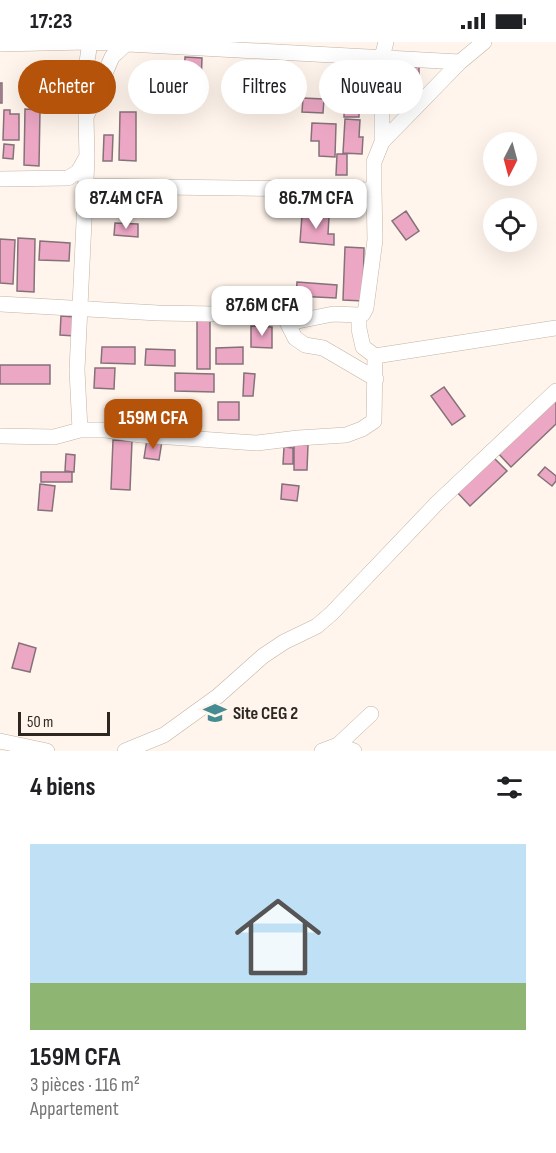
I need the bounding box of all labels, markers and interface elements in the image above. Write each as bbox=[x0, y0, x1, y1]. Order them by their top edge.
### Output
text: 17:23 bbox=[30, 8, 72, 35]
chip: Acheter bbox=[18, 60, 116, 114]
chip: Louer bbox=[128, 60, 209, 114]
chip: Filtres bbox=[221, 60, 307, 114]
chip: Nouveau bbox=[319, 60, 423, 114]
north arrow bbox=[483, 132, 537, 186]
map controls bbox=[483, 132, 537, 252]
pin: 87.4M CFA bbox=[57, 179, 195, 230]
pin: 86.7M CFA bbox=[247, 179, 385, 230]
text: 87.4M CFA bbox=[89, 186, 163, 210]
text: 86.7M CFA bbox=[279, 186, 353, 210]
button: locate bbox=[483, 198, 537, 252]
pin: 87.6M CFA bbox=[193, 286, 331, 337]
text: 87.6M CFA bbox=[225, 293, 299, 317]
pin: 159M CFA bbox=[91, 399, 215, 450]
text: 159M CFA bbox=[118, 406, 188, 430]
school or university icon: Site CEG 2 bbox=[202, 700, 228, 726]
place label: Site CEG 2 bbox=[233, 703, 298, 724]
scale bar bbox=[18, 709, 110, 736]
text: 50 m bbox=[27, 713, 53, 732]
icon: filters bbox=[493, 771, 526, 804]
text: 4 biens bbox=[30, 772, 95, 803]
icon: home bbox=[224, 883, 332, 991]
text: 159M CFA bbox=[30, 1042, 120, 1073]
text: 3 pièces · 116 m² bbox=[30, 1073, 140, 1097]
text: Appartement bbox=[30, 1097, 119, 1121]

